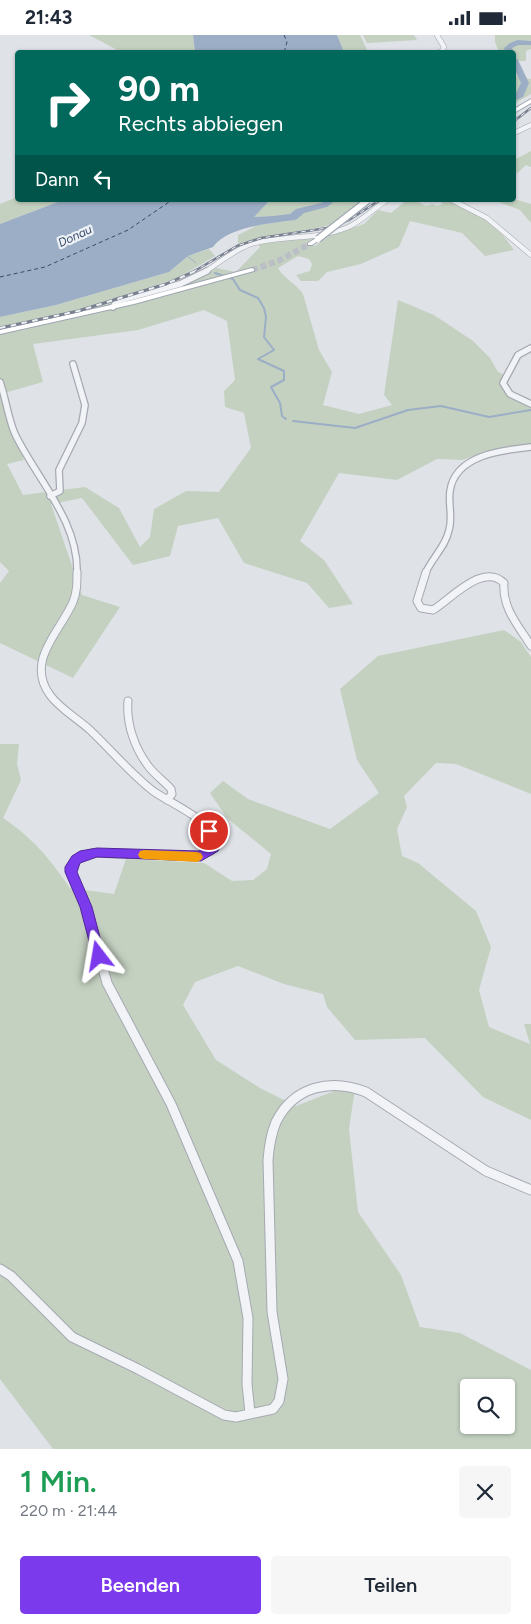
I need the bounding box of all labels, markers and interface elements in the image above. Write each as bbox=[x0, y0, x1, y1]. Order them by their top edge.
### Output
text: 21:43 bbox=[25, 6, 72, 29]
text: 90 m bbox=[118, 68, 200, 110]
icon: right bbox=[35, 70, 100, 135]
text: Rechts abbiegen bbox=[118, 110, 283, 137]
icon: left bbox=[89, 165, 117, 193]
text: Dann bbox=[35, 168, 79, 191]
water label: Donau bbox=[56, 222, 94, 250]
pin bbox=[188, 810, 230, 852]
icon: arrive bbox=[195, 817, 223, 845]
position arrow bbox=[72, 929, 124, 981]
map controls bbox=[460, 1379, 515, 1434]
button: search bbox=[460, 1379, 515, 1434]
text: 1 Min. bbox=[20, 1463, 97, 1500]
button: close bbox=[459, 1466, 511, 1518]
text: 220 m · 21:44 bbox=[20, 1501, 117, 1520]
button: Beenden bbox=[20, 1556, 261, 1614]
button: Teilen bbox=[271, 1556, 511, 1614]

